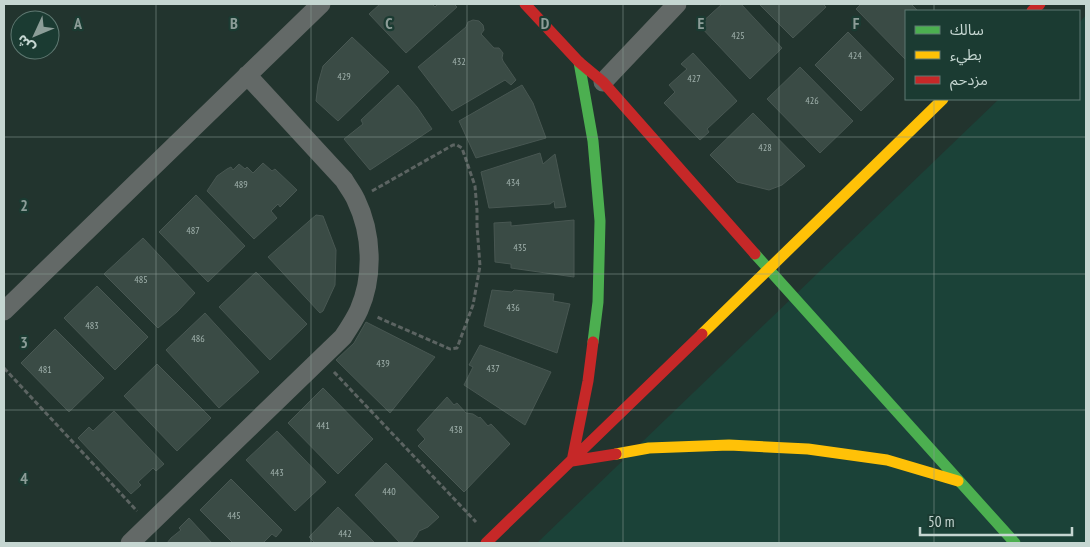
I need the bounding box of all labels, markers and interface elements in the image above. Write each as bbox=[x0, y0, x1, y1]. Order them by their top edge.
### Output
north arrow bbox=[10, 10, 60, 60]
legend bbox=[905, 10, 1080, 100]
text: A bbox=[73, 13, 83, 33]
text: B bbox=[230, 13, 238, 33]
text: C bbox=[385, 13, 393, 33]
text: D bbox=[541, 13, 550, 33]
text: E bbox=[698, 13, 705, 33]
text: F bbox=[853, 13, 860, 33]
text: سالك bbox=[950, 20, 984, 39]
house number: 425 bbox=[731, 29, 745, 42]
text: ش bbox=[13, 31, 39, 57]
text: بطيء bbox=[950, 45, 982, 66]
house number: 424 bbox=[848, 49, 862, 62]
house number: 432 bbox=[452, 55, 466, 68]
house number: 429 bbox=[337, 70, 351, 83]
text: مزدحم bbox=[950, 70, 988, 91]
house number: 427 bbox=[687, 72, 701, 85]
house number: 426 bbox=[805, 94, 819, 107]
house number: 428 bbox=[758, 141, 772, 154]
house number: 434 bbox=[506, 176, 520, 189]
house number: 489 bbox=[234, 178, 248, 191]
text: 2 bbox=[20, 195, 28, 215]
house number: 487 bbox=[186, 224, 200, 237]
house number: 435 bbox=[513, 241, 527, 254]
house number: 485 bbox=[134, 273, 148, 286]
house number: 436 bbox=[506, 301, 520, 314]
house number: 483 bbox=[85, 319, 99, 332]
text: 3 bbox=[20, 332, 28, 352]
house number: 486 bbox=[191, 332, 205, 345]
house number: 439 bbox=[376, 357, 390, 370]
house number: 437 bbox=[486, 362, 500, 375]
house number: 481 bbox=[38, 363, 52, 376]
house number: 441 bbox=[316, 419, 330, 432]
house number: 438 bbox=[449, 423, 463, 436]
house number: 443 bbox=[270, 466, 284, 479]
text: 4 bbox=[20, 468, 28, 488]
house number: 440 bbox=[382, 485, 396, 498]
scale bar bbox=[920, 504, 1072, 536]
house number: 445 bbox=[227, 509, 241, 522]
text: 50 m bbox=[928, 512, 954, 531]
house number: 442 bbox=[338, 527, 352, 540]

